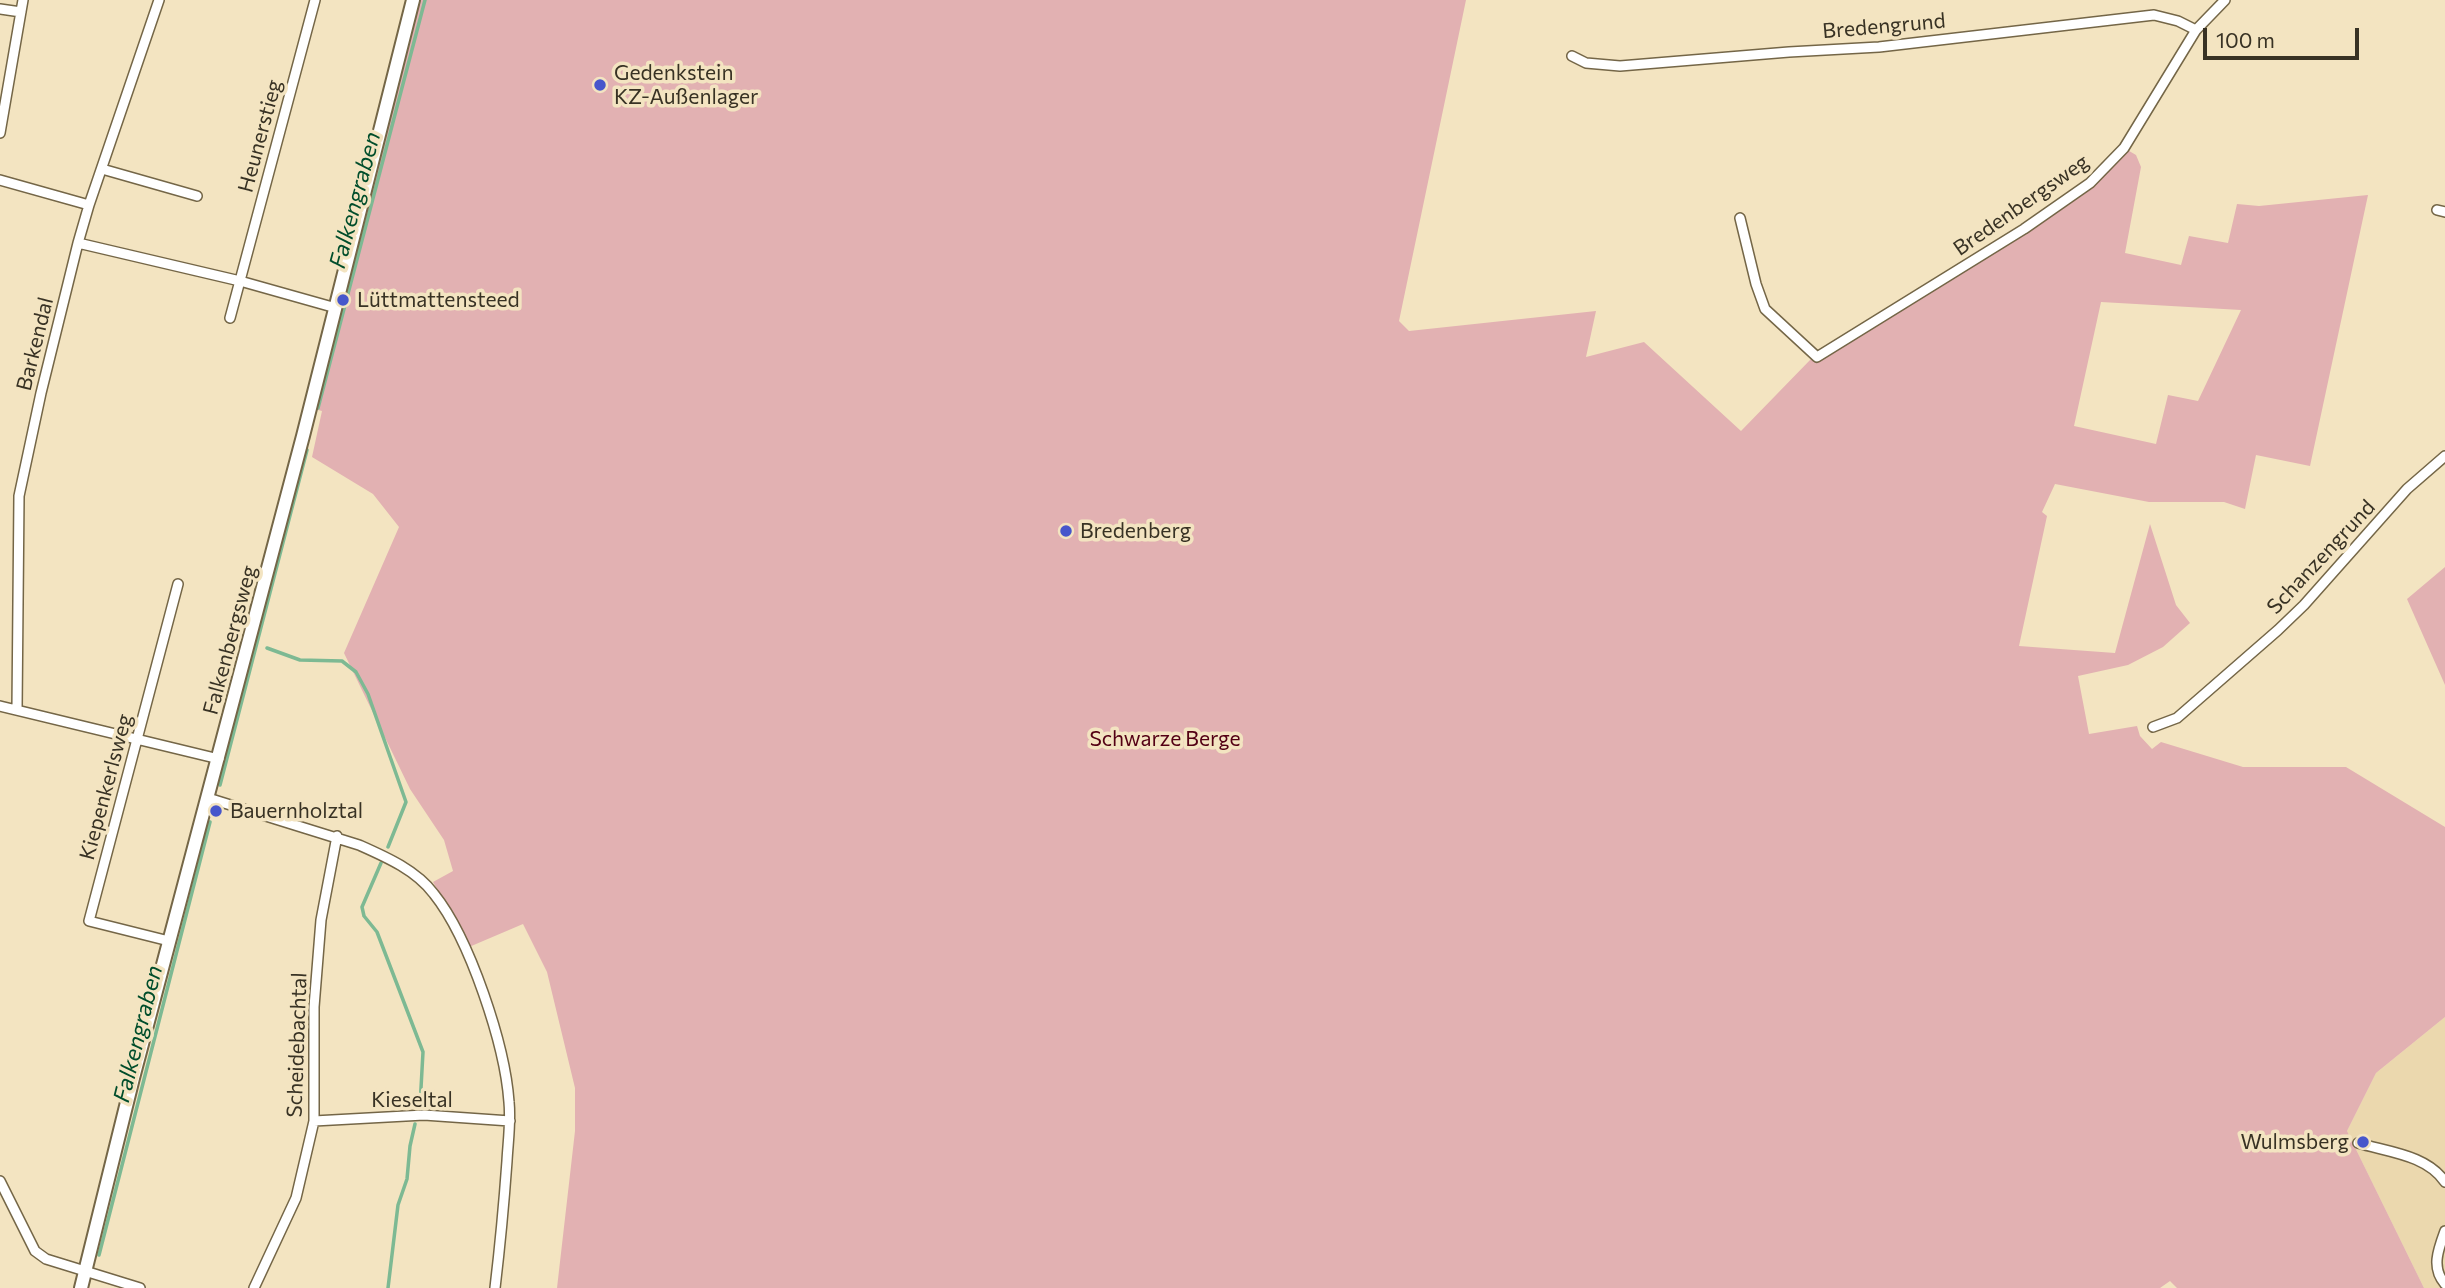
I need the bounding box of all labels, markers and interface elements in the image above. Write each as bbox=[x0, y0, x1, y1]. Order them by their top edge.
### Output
street label: Bredengrund bbox=[1821, 8, 1947, 44]
scale bar bbox=[2207, 14, 2363, 58]
text: 100 m bbox=[2216, 27, 2275, 52]
place label: Gedenkstein KZ-Außenlager bbox=[614, 60, 758, 110]
street label: Heunerstieg bbox=[233, 77, 287, 195]
marker: Gedenkstein KZ-Außenlager bbox=[592, 77, 608, 93]
water label: Falkengraben bbox=[324, 129, 386, 271]
street label: Bredenbergsweg bbox=[1948, 149, 2094, 261]
place label: Lüttmattensteed bbox=[357, 287, 520, 313]
marker: Lüttmattensteed bbox=[335, 292, 351, 308]
street label: Barkendal bbox=[11, 295, 59, 393]
street label: Schanzengrund bbox=[2262, 495, 2380, 619]
place label: Bredenberg bbox=[1080, 518, 1191, 544]
marker: Bredenberg bbox=[1058, 523, 1074, 539]
street label: Falkenbergsweg bbox=[198, 563, 262, 717]
street label: Kiepenkerlsweg bbox=[74, 711, 138, 863]
park label: Schwarze Berge bbox=[1089, 726, 1241, 752]
place label: Bauernholztal bbox=[230, 798, 363, 824]
marker: Bauernholztal bbox=[208, 803, 224, 819]
water label: Falkengraben bbox=[108, 963, 168, 1105]
street label: Scheidebachtal bbox=[282, 972, 312, 1118]
street label: Kieseltal bbox=[371, 1087, 453, 1113]
place label: Wulmsberg bbox=[2240, 1129, 2349, 1155]
marker: Wulmsberg bbox=[2355, 1134, 2371, 1150]

